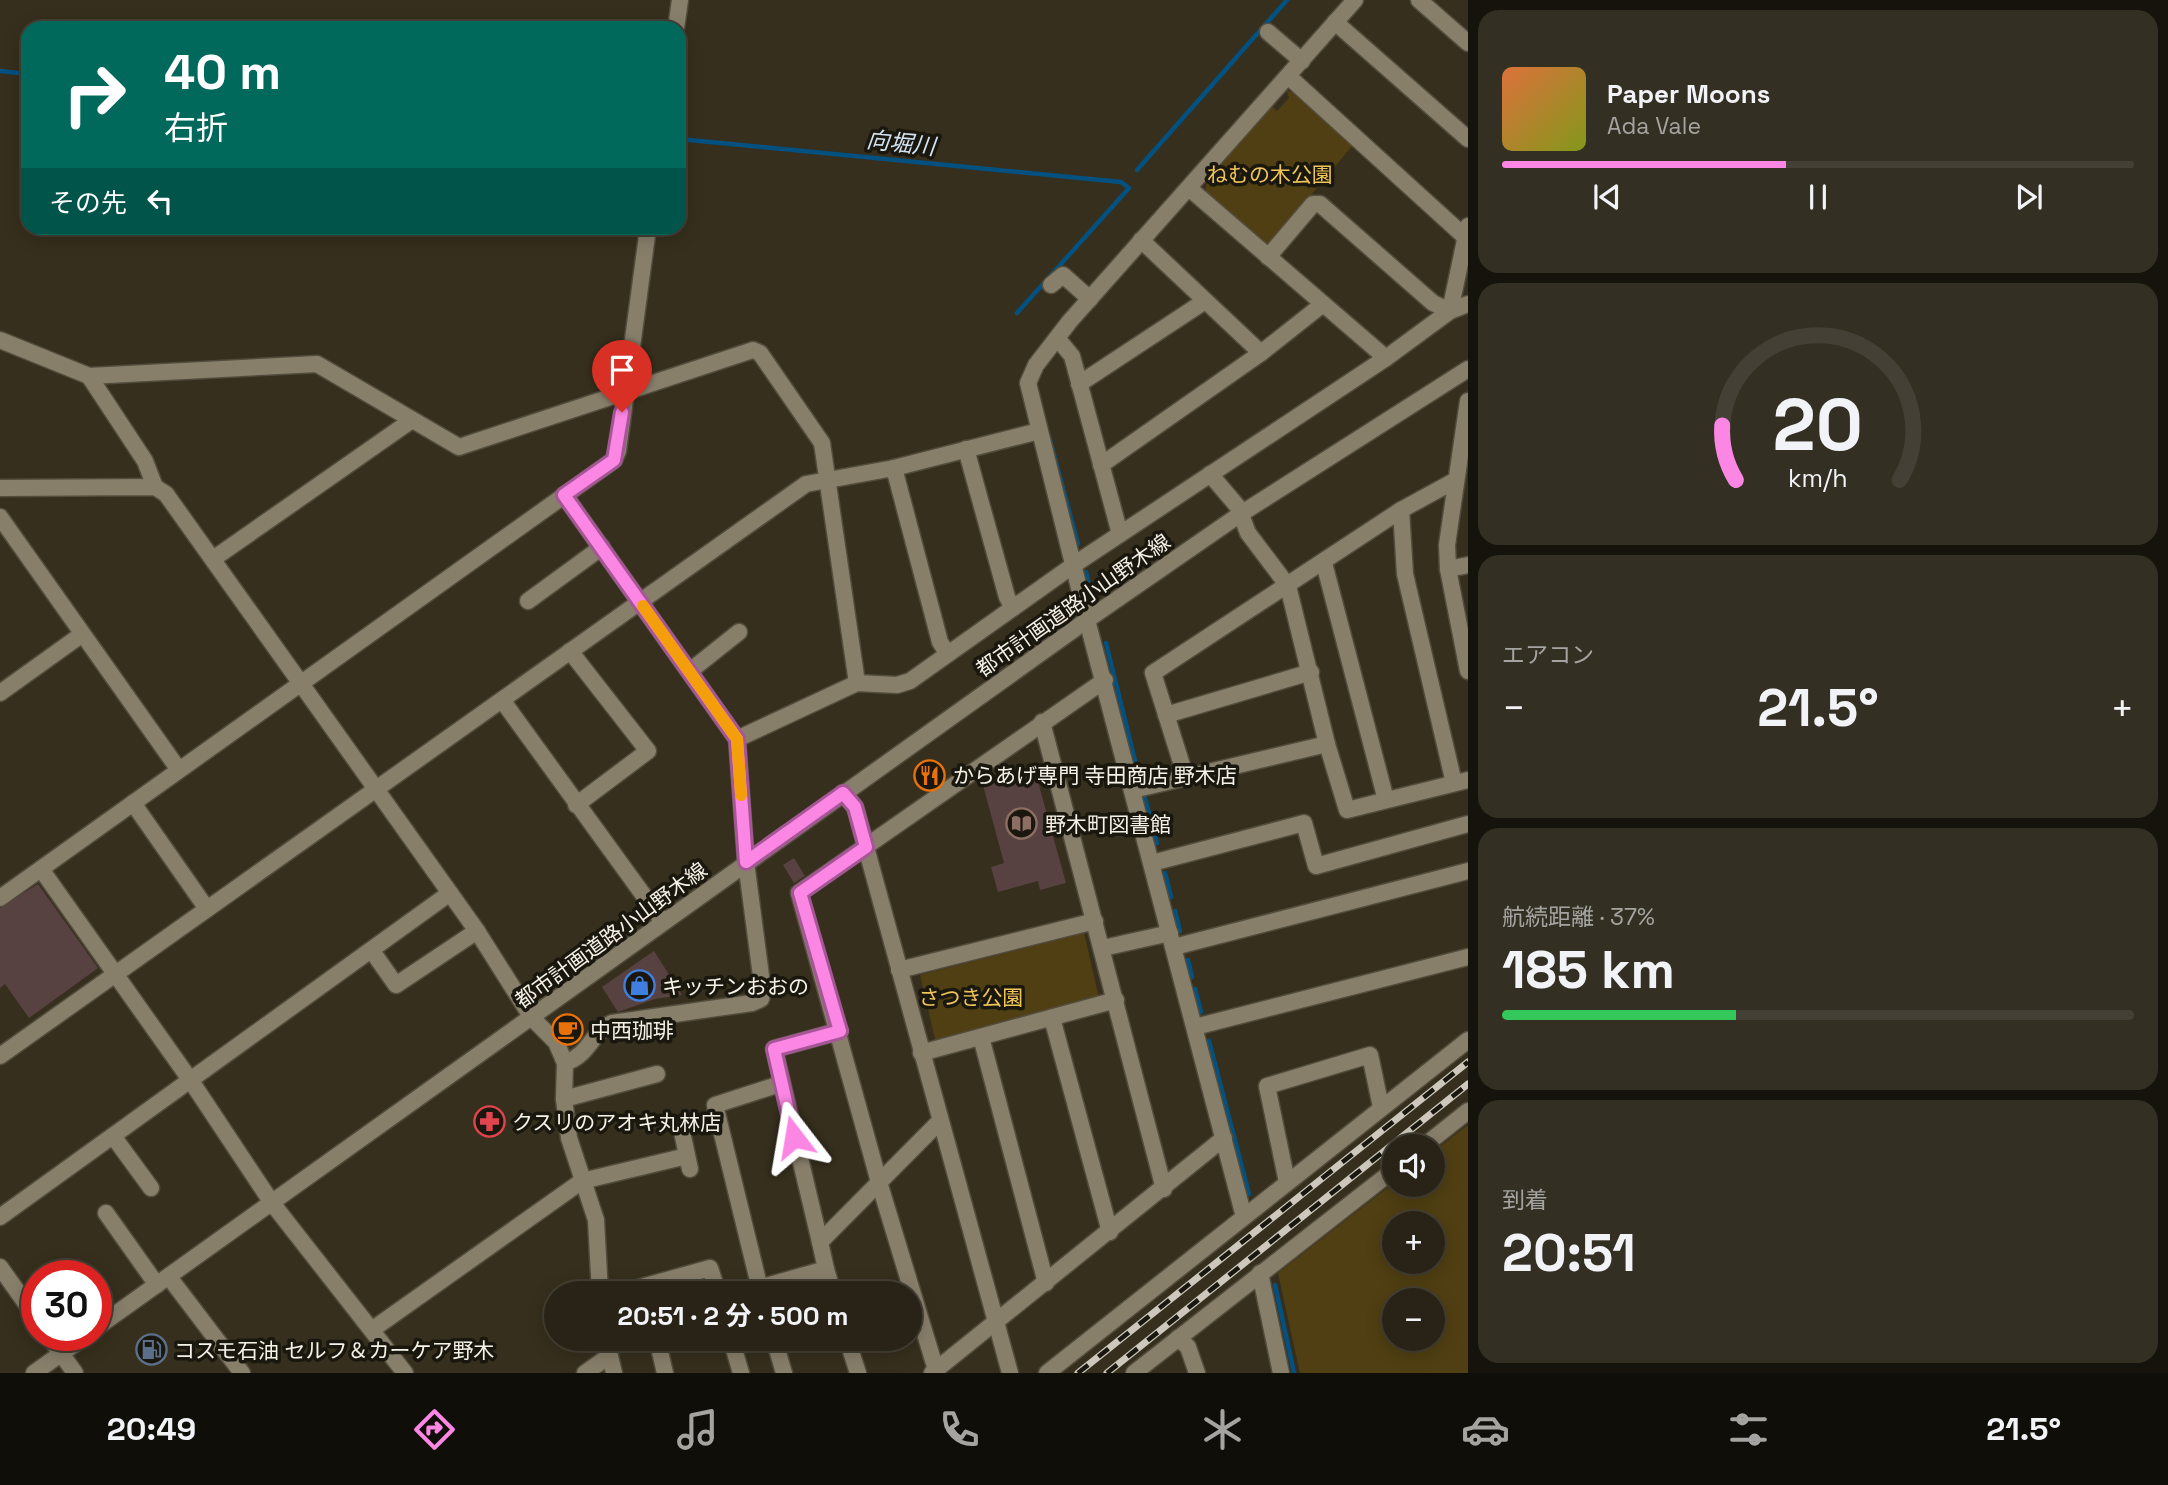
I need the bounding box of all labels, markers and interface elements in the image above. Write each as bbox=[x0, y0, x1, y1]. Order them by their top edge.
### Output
text: 40 m bbox=[164, 41, 281, 103]
icon: right bbox=[49, 49, 140, 140]
text: Paper Moons bbox=[1607, 77, 1770, 111]
text: 右折 bbox=[164, 108, 228, 148]
text: Ada Vale bbox=[1607, 111, 1701, 141]
water label: 向堀川 bbox=[865, 124, 940, 162]
park label: ねむの木公園 bbox=[1207, 161, 1333, 188]
icon: previous bbox=[1588, 178, 1626, 216]
icon: pause bbox=[1799, 178, 1837, 216]
icon: next bbox=[2010, 178, 2048, 216]
icon: left bbox=[141, 182, 179, 220]
text: その先 bbox=[49, 186, 127, 220]
pin bbox=[592, 340, 652, 412]
icon: arrive bbox=[603, 351, 641, 389]
text: 20 bbox=[1773, 378, 1863, 471]
text: km/h bbox=[1788, 462, 1848, 494]
street label: 都市計画道路小山野木線 bbox=[971, 528, 1175, 682]
text: エアコン bbox=[1502, 640, 1594, 670]
text: 21.5° bbox=[1757, 675, 1879, 741]
text: − bbox=[1502, 684, 1526, 732]
text: + bbox=[2110, 684, 2134, 732]
restaurant icon: からあげ専門 寺田商店 野木店 bbox=[913, 758, 947, 792]
place label: からあげ専門 寺田商店 野木店 bbox=[953, 762, 1237, 789]
library icon: 野木町図書館 bbox=[1005, 807, 1039, 841]
place label: 野木町図書館 bbox=[1045, 811, 1171, 838]
street label: 都市計画道路小山野木線 bbox=[510, 856, 712, 1014]
text: 航続距離 · 37% bbox=[1502, 902, 1655, 932]
text: 185 km bbox=[1502, 937, 1675, 1003]
shop icon: キッチンおおの bbox=[622, 969, 656, 1003]
place label: キッチンおおの bbox=[662, 973, 809, 1000]
park label: さつき公園 bbox=[919, 984, 1024, 1011]
cafe icon: 中西珈琲 bbox=[550, 1013, 584, 1047]
place label: 中西珈琲 bbox=[590, 1017, 674, 1044]
position arrow bbox=[757, 1100, 831, 1174]
pharmacy icon: クスリのアオキ丸林店 bbox=[472, 1105, 506, 1139]
place label: クスリのアオキ丸林店 bbox=[512, 1109, 721, 1136]
map controls bbox=[1382, 1134, 1445, 1351]
button: sound bbox=[1382, 1134, 1445, 1197]
text: 到着 bbox=[1502, 1185, 1548, 1215]
button: + bbox=[1382, 1211, 1445, 1274]
text: 20:51 bbox=[1502, 1220, 1636, 1286]
speed limit sign: 30 bbox=[21, 1260, 112, 1351]
button: − bbox=[1382, 1288, 1445, 1351]
text: 20:51 · 2 分 · 500 m bbox=[618, 1299, 848, 1333]
fuel station icon: コスモ石油 セルフ＆カーケア野木 bbox=[134, 1333, 168, 1367]
place label: コスモ石油 セルフ＆カーケア野木 bbox=[174, 1337, 494, 1364]
icon: directions bbox=[410, 1405, 459, 1454]
icon: music bbox=[673, 1405, 722, 1454]
icon: phone bbox=[935, 1405, 984, 1454]
icon: climate bbox=[1198, 1405, 1247, 1454]
icon: car bbox=[1461, 1405, 1510, 1454]
icon: filters bbox=[1724, 1405, 1773, 1454]
text: 20:49 bbox=[107, 1409, 196, 1449]
text: 21.5° bbox=[1986, 1409, 2061, 1449]

